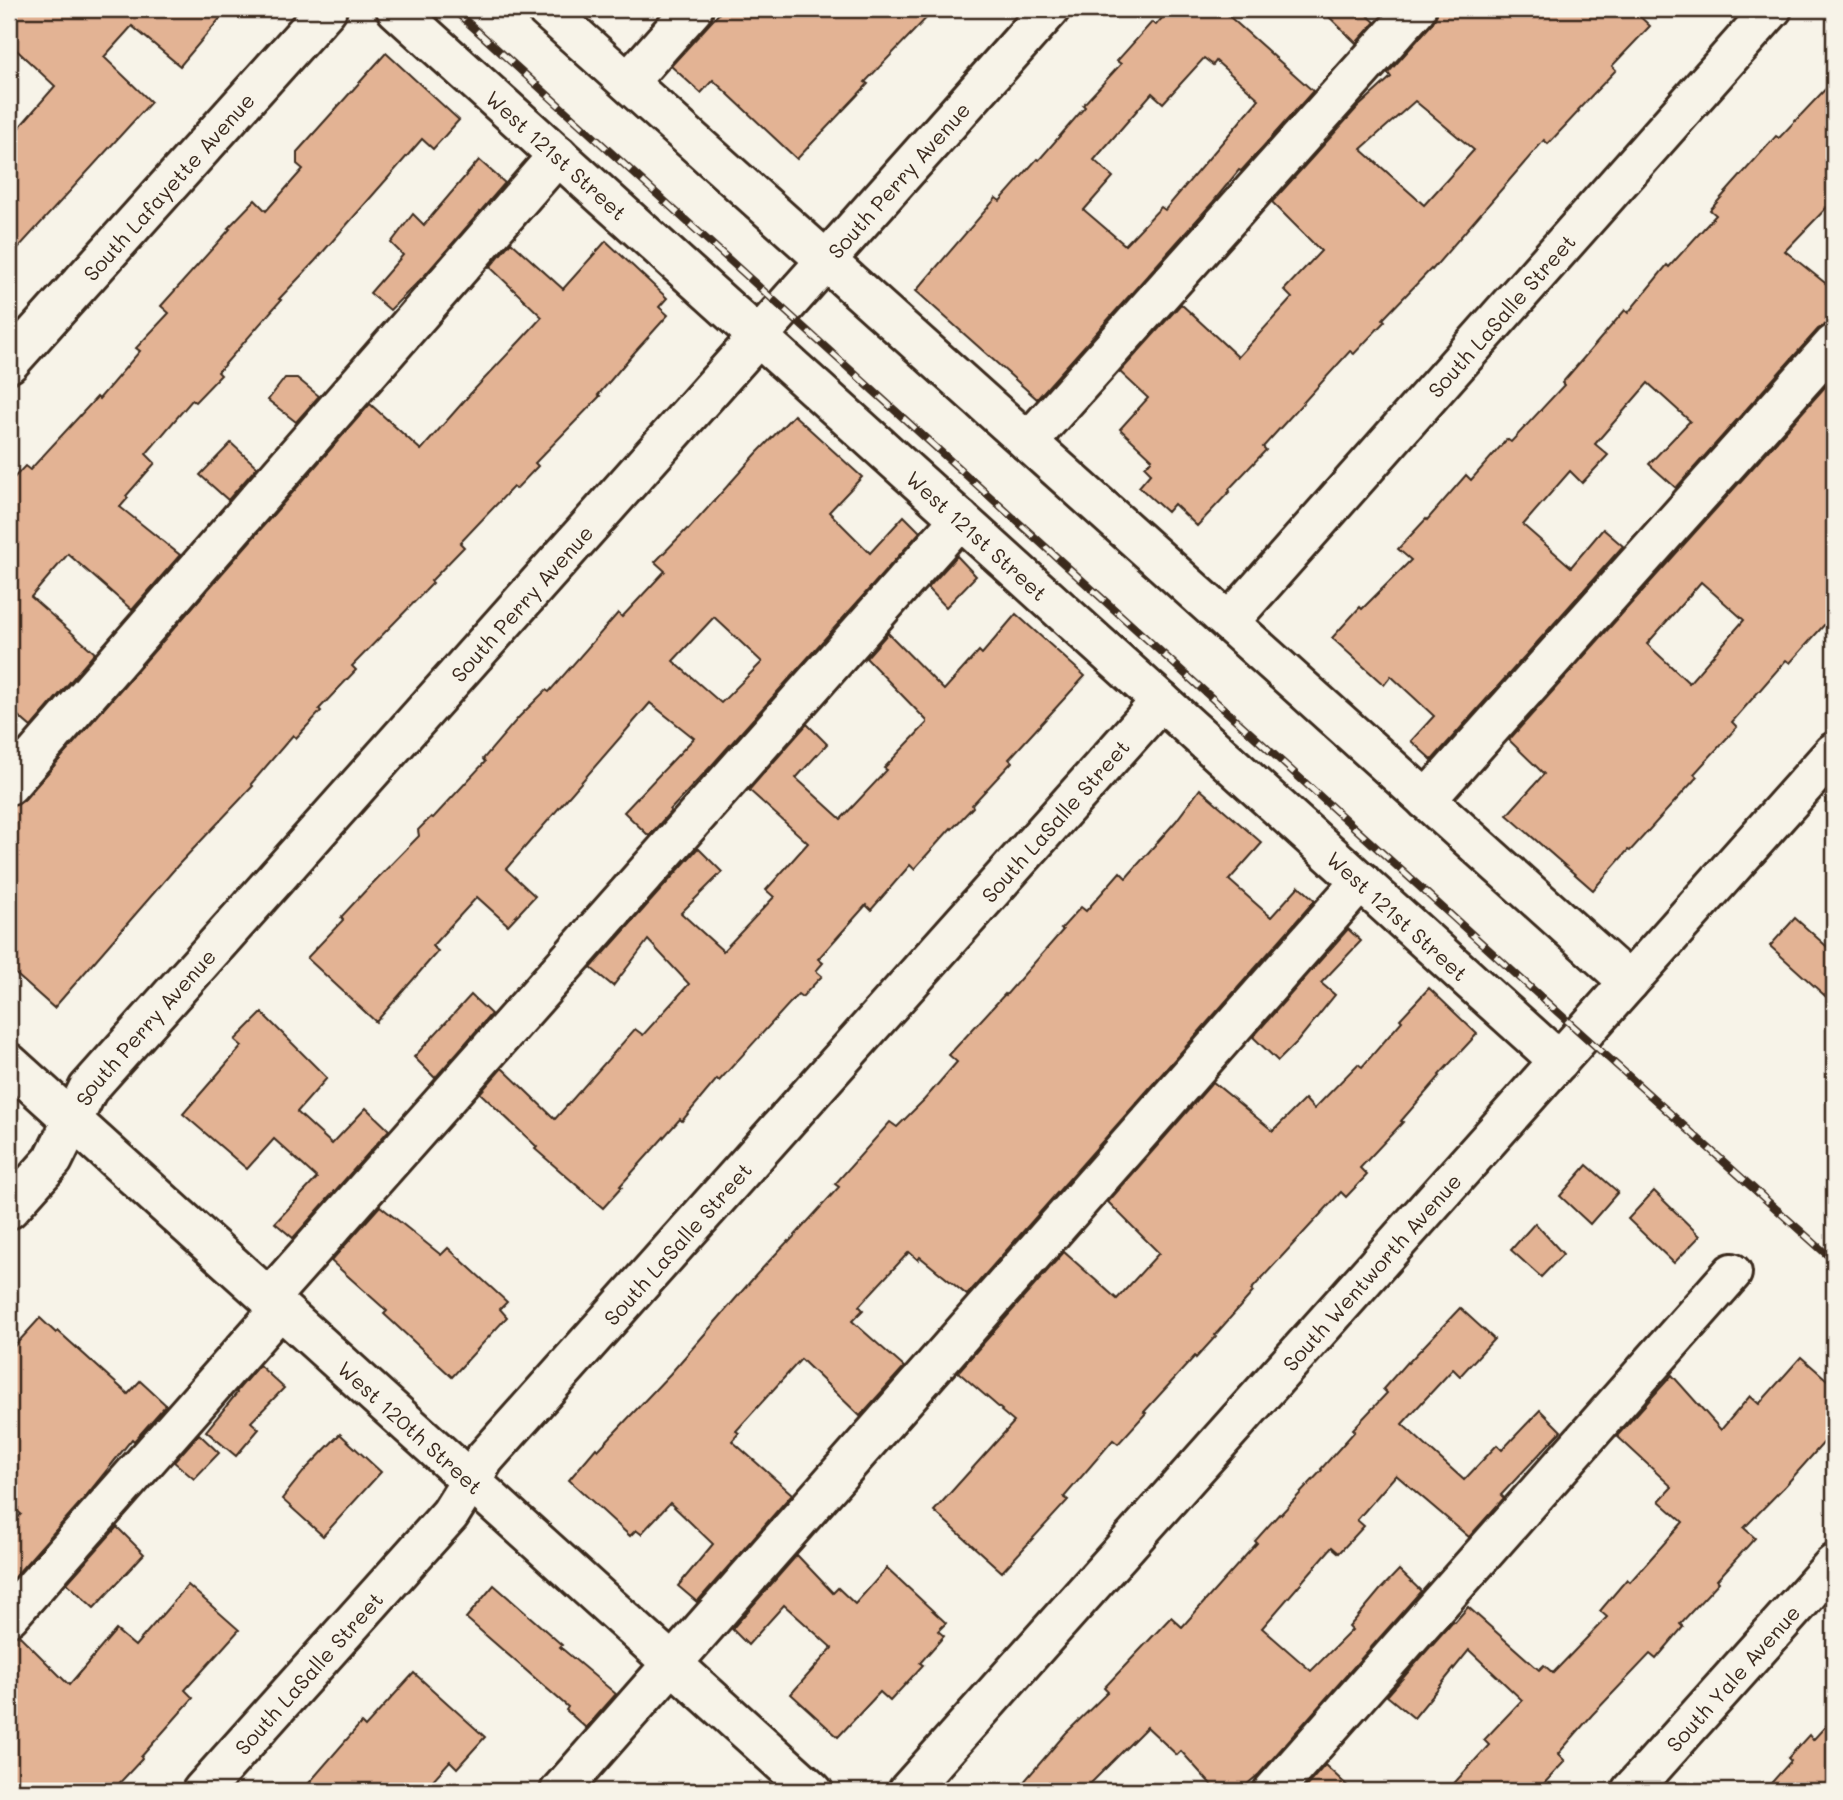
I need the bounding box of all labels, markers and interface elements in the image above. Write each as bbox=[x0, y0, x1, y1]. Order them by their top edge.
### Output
street label: West 121st Street bbox=[481, 84, 633, 225]
street label: South Lafayette Avenue bbox=[77, 86, 260, 286]
street label: South Perry Avenue bbox=[821, 95, 975, 264]
street label: South LaSalle Street bbox=[1421, 228, 1581, 403]
street label: West 121st Street bbox=[901, 464, 1054, 606]
street label: South Perry Avenue bbox=[444, 519, 598, 687]
street label: South LaSalle Street bbox=[975, 733, 1135, 907]
street label: West 121st Street bbox=[1322, 844, 1474, 986]
street label: South Perry Avenue bbox=[69, 942, 221, 1110]
street label: South LaSalle Street bbox=[597, 1156, 757, 1330]
street label: South Wentworth Avenue bbox=[1276, 1167, 1466, 1376]
street label: West 120th Street bbox=[333, 1354, 489, 1499]
street label: South LaSalle Street bbox=[228, 1585, 388, 1760]
street label: South Yale Avenue bbox=[1660, 1599, 1805, 1757]

